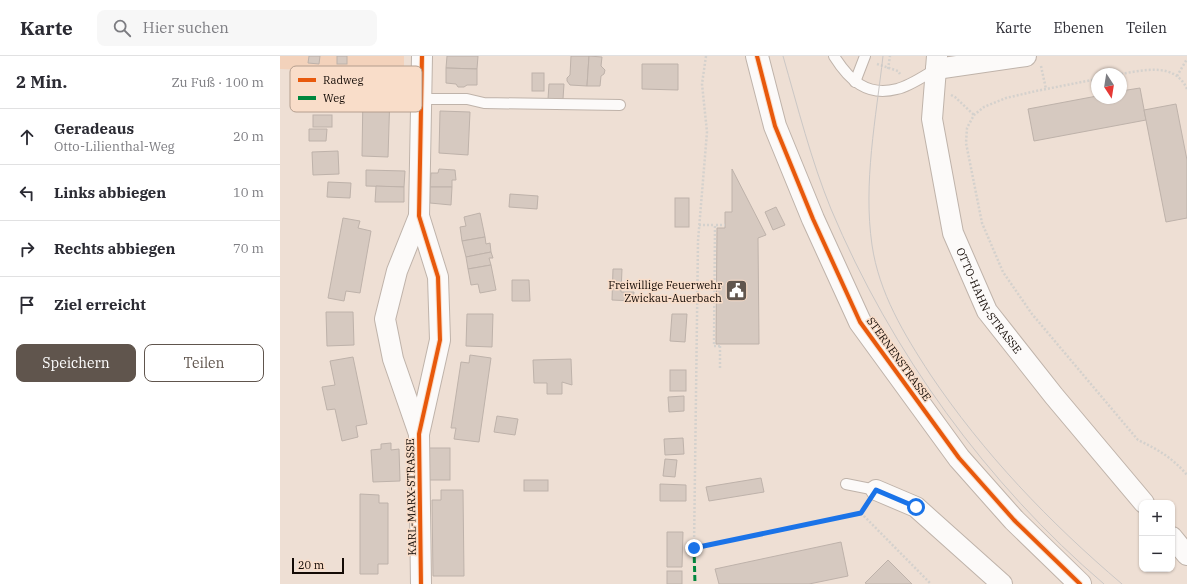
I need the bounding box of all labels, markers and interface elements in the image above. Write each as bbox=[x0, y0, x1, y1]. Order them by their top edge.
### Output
search box bbox=[97, 10, 377, 46]
text: Karte bbox=[20, 16, 73, 40]
icon: search bbox=[111, 17, 133, 39]
text: Hier suchen bbox=[143, 18, 229, 37]
text: Karte bbox=[995, 19, 1032, 37]
text: Ebenen bbox=[1054, 19, 1104, 37]
text: Teilen bbox=[1126, 19, 1167, 37]
legend bbox=[290, 66, 422, 112]
north arrow bbox=[1091, 68, 1127, 104]
text: 2 Min. bbox=[16, 71, 67, 93]
text: Radweg bbox=[323, 73, 363, 87]
text: Zu Fuß · 100 m bbox=[171, 74, 264, 91]
text: Weg bbox=[323, 91, 345, 105]
text: Geradeaus bbox=[54, 119, 134, 138]
icon: ahead bbox=[16, 126, 38, 148]
text: 20 m bbox=[233, 128, 264, 145]
text: Otto-Lilienthal-Weg bbox=[54, 138, 175, 155]
icon: left bbox=[16, 182, 38, 204]
text: Links abbiegen bbox=[54, 183, 166, 202]
text: 10 m bbox=[233, 184, 264, 201]
icon: right bbox=[16, 238, 38, 260]
text: Rechts abbiegen bbox=[54, 239, 175, 258]
text: 70 m bbox=[233, 240, 264, 257]
street label: OTTO-HAHN-STRASSE bbox=[953, 245, 1025, 356]
place label: Freiwillige Feuerwehr Zwickau-Auerbach bbox=[608, 278, 722, 305]
public building icon: Freiwillige Feuerwehr Zwickau-Auerbach bbox=[724, 278, 750, 304]
icon: arrive bbox=[16, 294, 38, 316]
text: Ziel erreicht bbox=[54, 295, 146, 314]
street label: STERNENSTRASSE bbox=[864, 314, 934, 404]
button: Speichern bbox=[16, 344, 136, 382]
button: Teilen bbox=[144, 344, 264, 382]
street label: KARL-MARX-STRASSE bbox=[403, 438, 419, 556]
route start bbox=[907, 498, 925, 516]
map controls bbox=[1139, 500, 1175, 572]
button: + bbox=[1139, 500, 1175, 536]
button: − bbox=[1139, 536, 1175, 572]
route end bbox=[685, 539, 703, 557]
scale bar bbox=[292, 556, 344, 575]
text: 20 m bbox=[298, 558, 324, 572]

